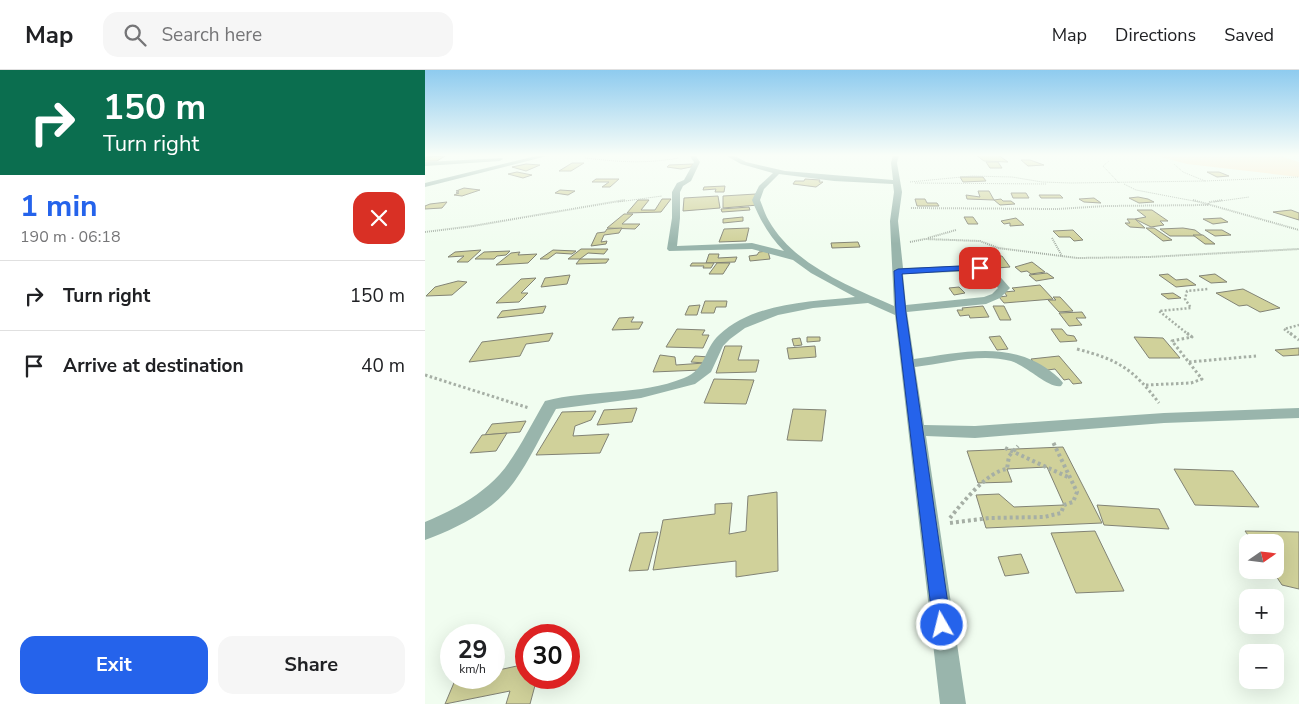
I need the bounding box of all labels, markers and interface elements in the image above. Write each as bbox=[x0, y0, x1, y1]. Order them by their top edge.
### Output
search box bbox=[103, 12, 453, 57]
text: Map bbox=[25, 19, 73, 51]
icon: search bbox=[121, 21, 149, 49]
text: Search here bbox=[161, 22, 262, 48]
text: Map bbox=[1052, 23, 1087, 47]
text: Directions bbox=[1115, 23, 1196, 47]
text: Saved bbox=[1224, 23, 1274, 47]
text: 150 m bbox=[103, 84, 206, 131]
icon: right bbox=[20, 90, 85, 155]
text: Turn right bbox=[103, 129, 199, 159]
text: 1 min bbox=[20, 186, 98, 227]
button: close bbox=[353, 192, 405, 244]
text: 190 m · 06:18 bbox=[20, 226, 121, 248]
pin bbox=[959, 247, 1001, 289]
icon: arrive bbox=[966, 254, 994, 282]
icon: right bbox=[20, 282, 48, 310]
text: Turn right bbox=[63, 283, 150, 309]
text: 150 m bbox=[350, 283, 405, 309]
icon: arrive bbox=[20, 352, 48, 380]
text: Arrive at destination bbox=[63, 353, 244, 379]
text: 40 m bbox=[361, 353, 405, 379]
north arrow bbox=[1239, 534, 1284, 579]
map controls bbox=[1239, 534, 1284, 689]
button: + bbox=[1239, 589, 1284, 634]
position arrow bbox=[915, 598, 967, 650]
speed limit sign: 30 bbox=[515, 624, 580, 689]
text: 29 bbox=[457, 633, 488, 667]
button: Exit bbox=[20, 636, 208, 694]
button: Share bbox=[218, 636, 405, 694]
button: − bbox=[1239, 644, 1284, 689]
text: km/h bbox=[459, 661, 486, 677]

